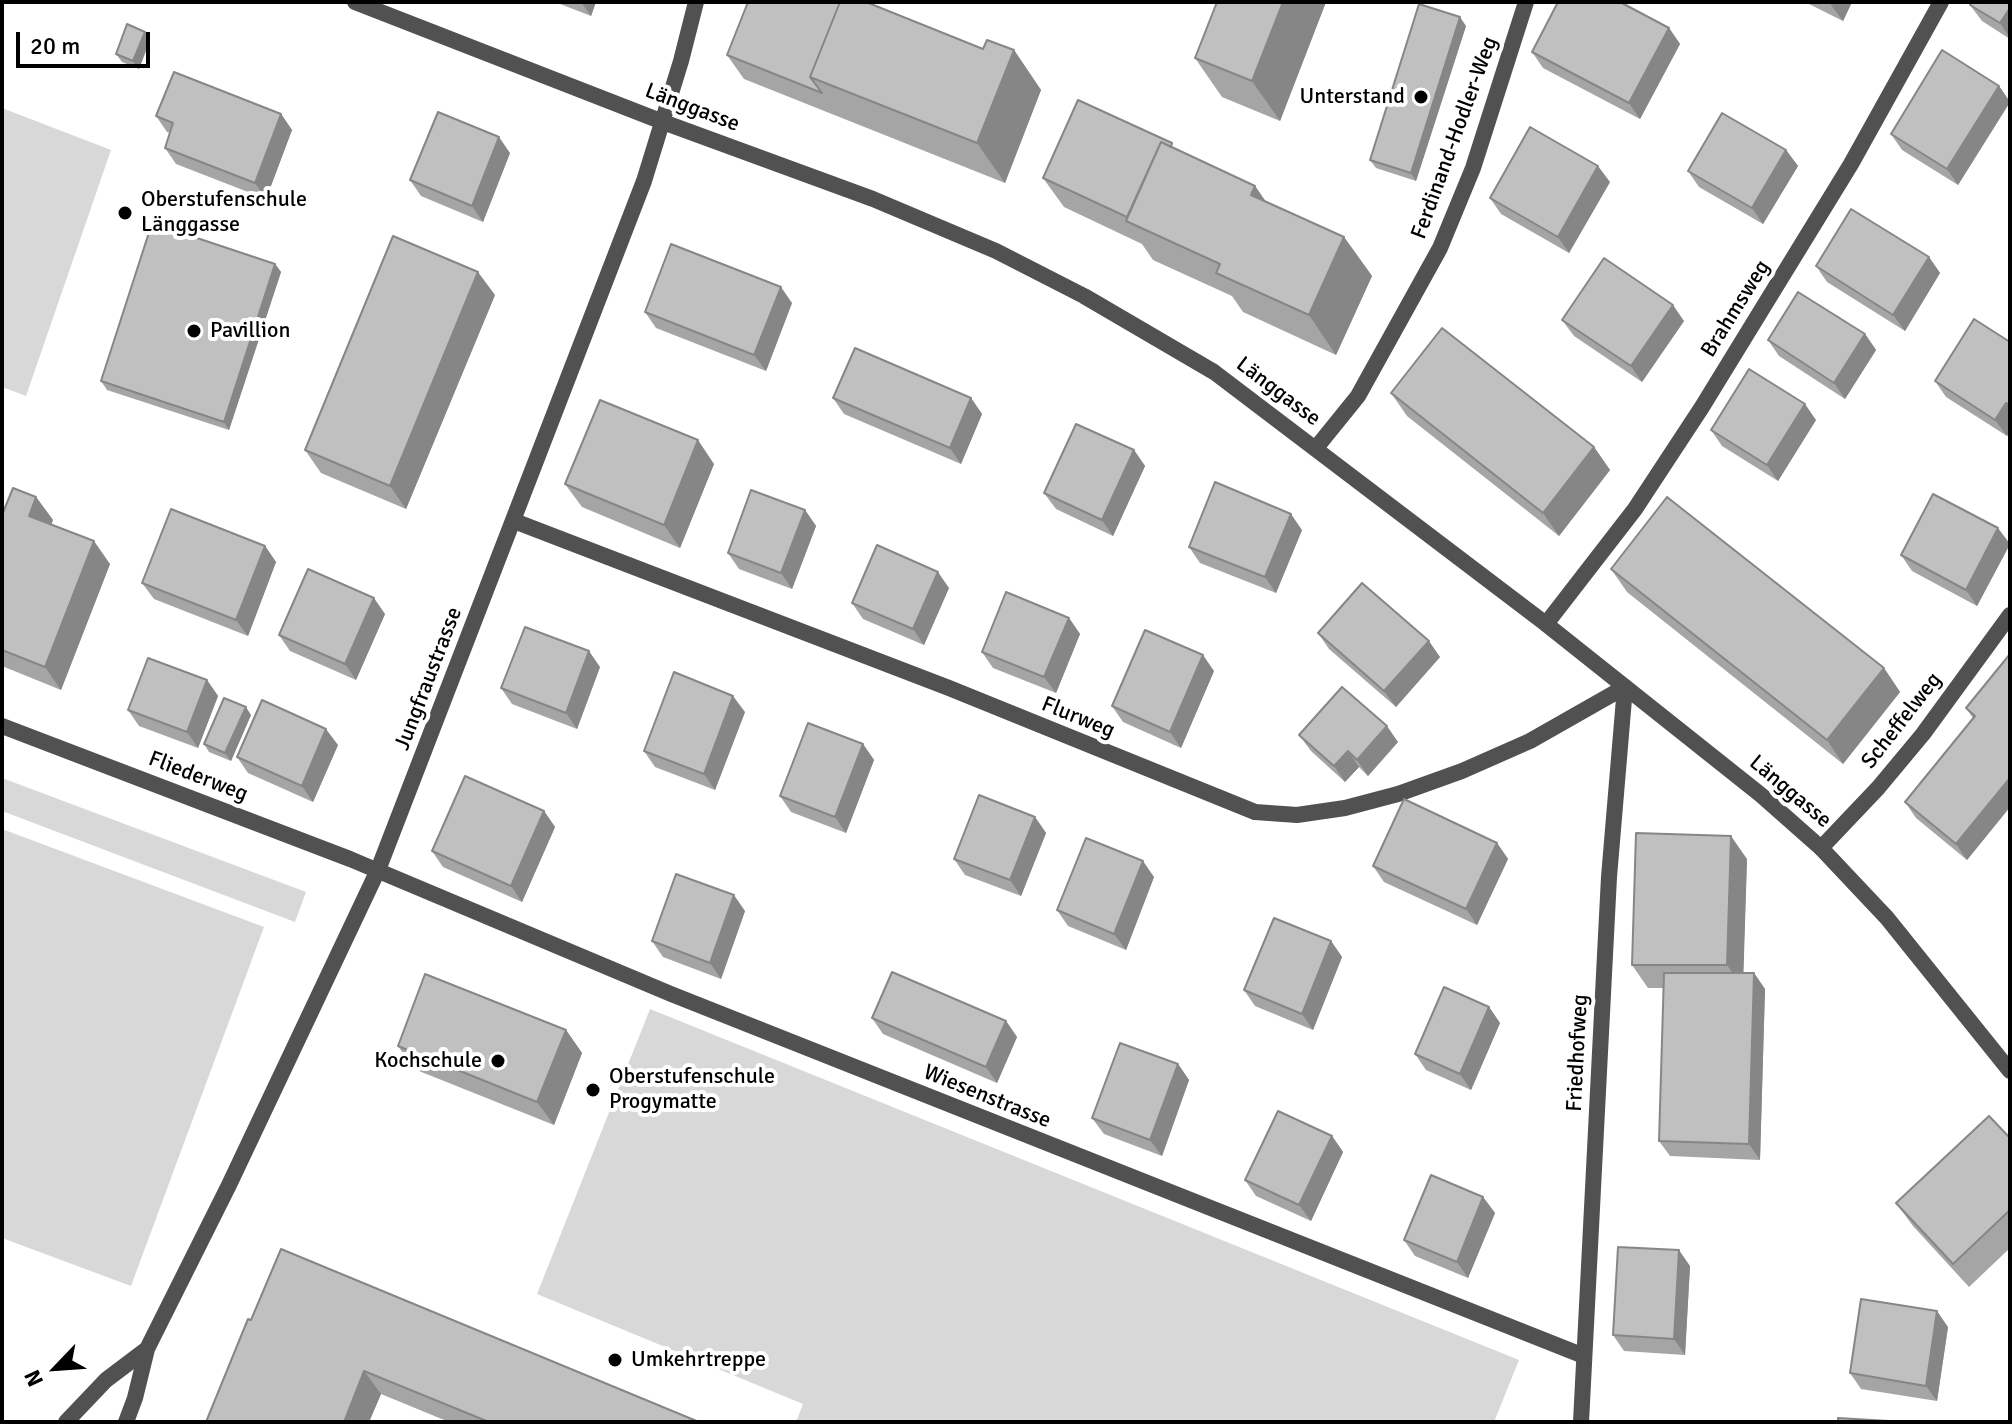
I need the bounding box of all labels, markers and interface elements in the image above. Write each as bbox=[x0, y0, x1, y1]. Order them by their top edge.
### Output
scale bar bbox=[20, 16, 154, 66]
text: 20 m bbox=[30, 31, 80, 61]
street label: Ferdinand-Hodler-Weg bbox=[1406, 33, 1504, 243]
street label: Länggasse bbox=[641, 78, 743, 138]
place label: Unterstand bbox=[1300, 84, 1405, 110]
marker: Unterstand bbox=[1412, 88, 1430, 106]
place label: Oberstufenschule Länggasse bbox=[141, 187, 307, 238]
marker: Oberstufenschule Länggasse bbox=[116, 204, 134, 222]
street label: Brahmsweg bbox=[1696, 256, 1776, 362]
place label: Pavillion bbox=[210, 318, 290, 344]
marker: Pavillion bbox=[185, 322, 203, 340]
street label: Länggasse bbox=[1230, 352, 1326, 432]
street label: Jungfraustrasse bbox=[390, 604, 468, 754]
street label: Scheffelweg bbox=[1856, 668, 1948, 774]
street label: Flurweg bbox=[1038, 691, 1118, 745]
street label: Fliederweg bbox=[145, 746, 251, 808]
street label: Länggasse bbox=[1744, 750, 1836, 834]
street label: Friedhofweg bbox=[1562, 994, 1594, 1112]
place label: Kochschule bbox=[374, 1048, 482, 1074]
marker: Kochschule bbox=[489, 1052, 507, 1070]
street label: Wiesenstrasse bbox=[919, 1059, 1055, 1135]
place label: Oberstufenschule Progymatte bbox=[609, 1064, 775, 1116]
marker: Oberstufenschule Progymatte bbox=[584, 1081, 602, 1099]
north arrow bbox=[16, 1328, 96, 1408]
place label: Umkehrtreppe bbox=[631, 1347, 766, 1373]
marker: Umkehrtreppe bbox=[606, 1351, 624, 1369]
text: N bbox=[18, 1366, 49, 1391]

